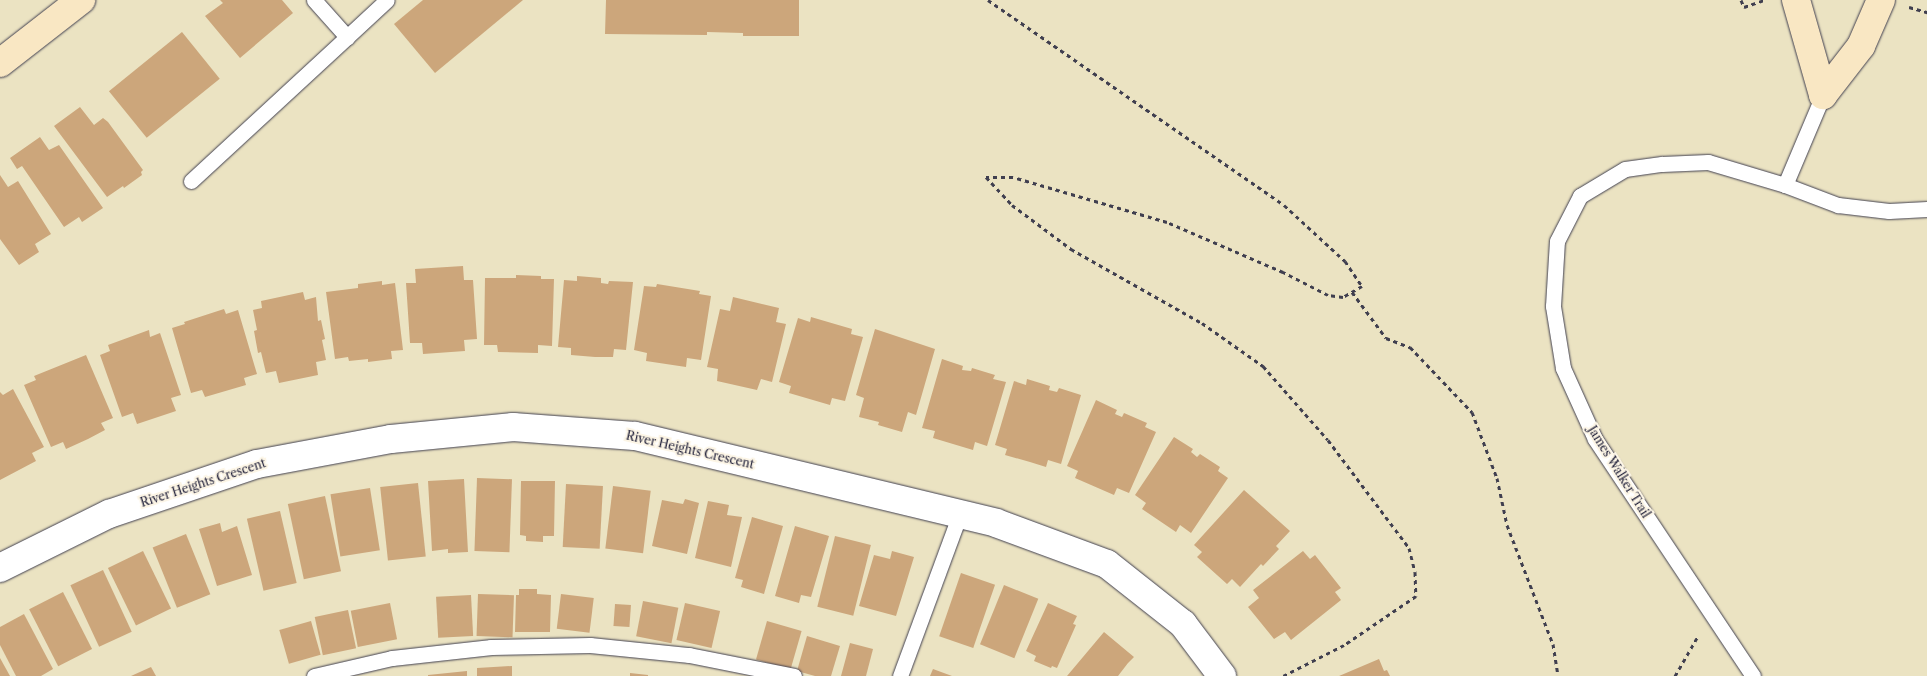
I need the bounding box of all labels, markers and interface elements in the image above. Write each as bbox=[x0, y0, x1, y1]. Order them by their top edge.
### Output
street label: James Walker Trail bbox=[1585, 423, 1653, 521]
street label: River Heights Crescent bbox=[624, 428, 756, 472]
street label: River Heights Crescent bbox=[138, 456, 268, 510]

